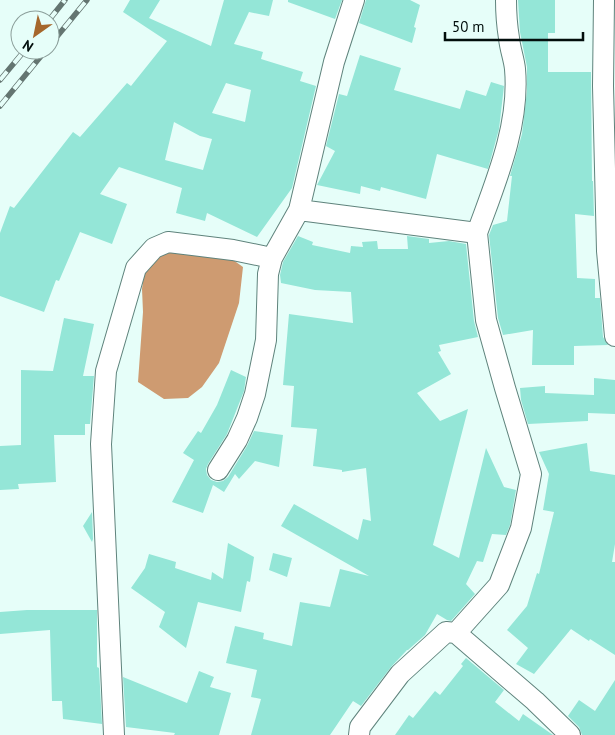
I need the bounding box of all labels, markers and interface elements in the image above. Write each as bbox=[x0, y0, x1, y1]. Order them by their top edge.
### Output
north arrow bbox=[10, 10, 60, 60]
scale bar bbox=[445, 10, 582, 42]
text: 50 m bbox=[452, 17, 485, 36]
text: N bbox=[19, 36, 37, 56]

